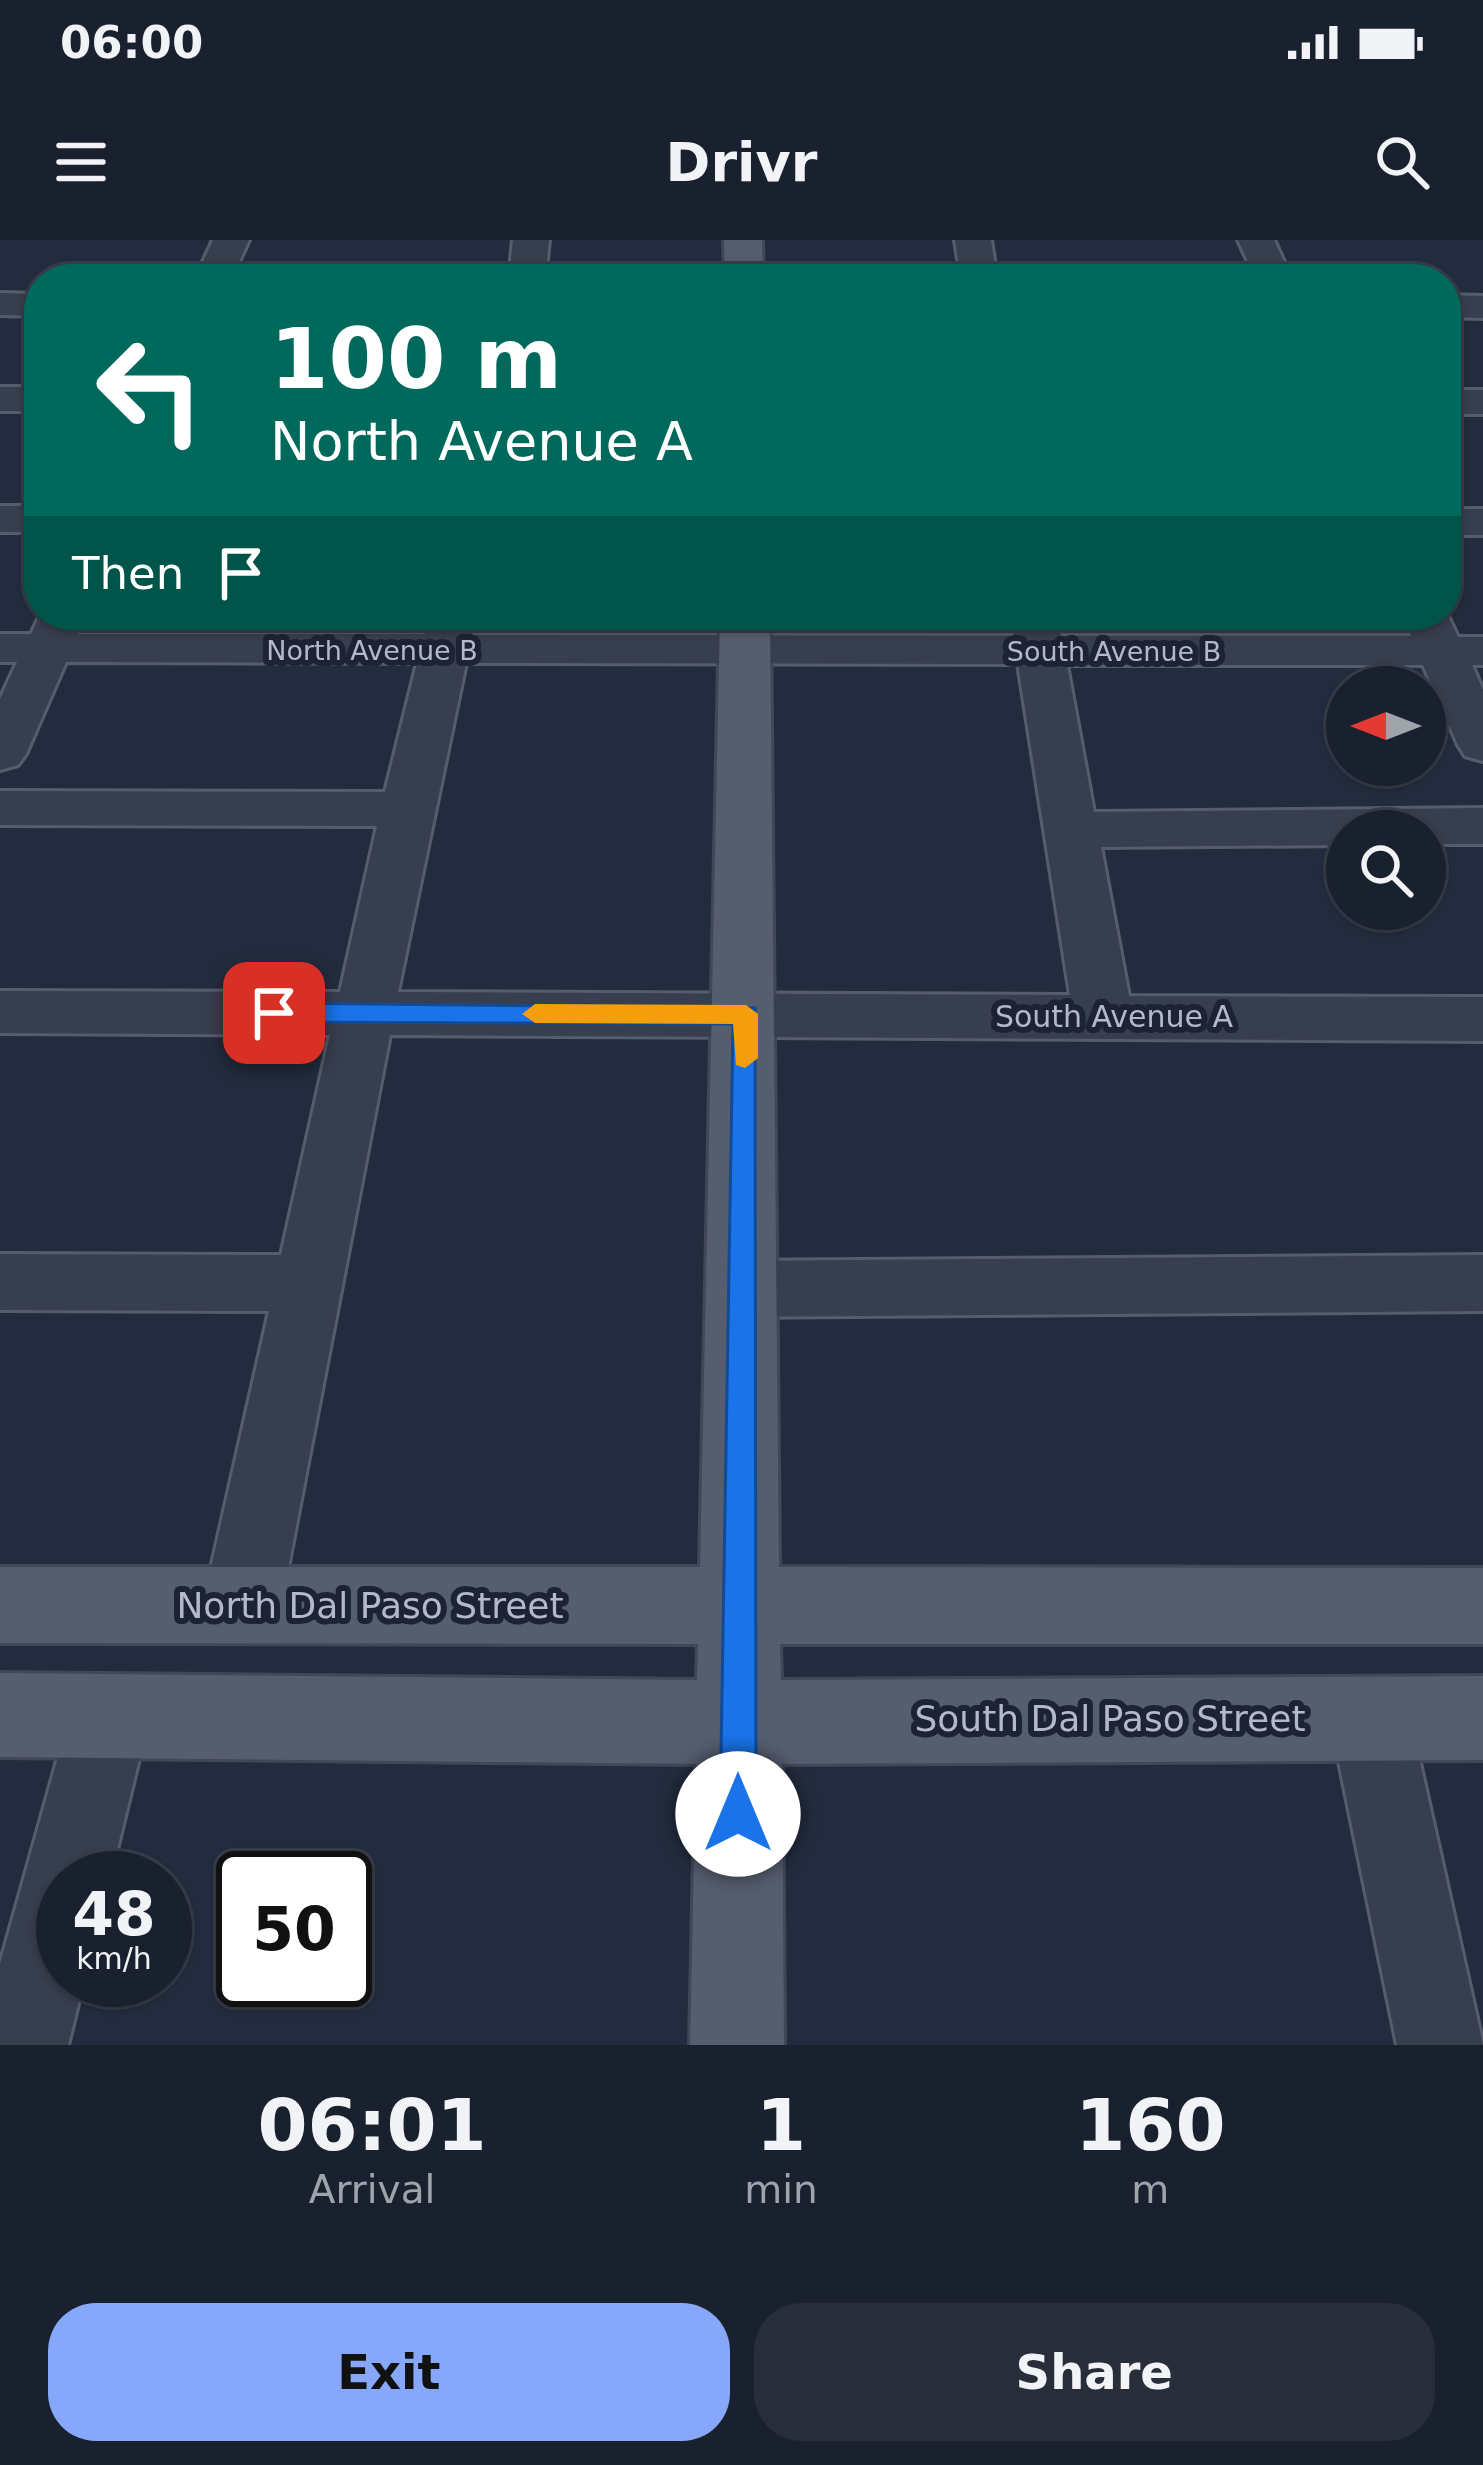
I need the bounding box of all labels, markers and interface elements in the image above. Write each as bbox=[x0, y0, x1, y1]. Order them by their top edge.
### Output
text: 06:00 bbox=[60, 16, 203, 69]
icon: menu bbox=[48, 129, 114, 195]
icon: search bbox=[1369, 129, 1435, 195]
text: Drivr bbox=[666, 131, 817, 194]
text: 100 m bbox=[270, 310, 562, 408]
icon: left bbox=[72, 312, 228, 468]
text: North Avenue A bbox=[270, 410, 693, 473]
icon: arrive bbox=[208, 540, 274, 606]
text: Then bbox=[72, 547, 184, 600]
street label: North Avenue B bbox=[266, 635, 478, 666]
street label: South Avenue B bbox=[1007, 636, 1221, 667]
north arrow bbox=[1326, 666, 1446, 786]
map controls bbox=[1326, 666, 1446, 930]
button: search bbox=[1326, 810, 1446, 930]
pin bbox=[223, 962, 325, 1064]
icon: arrive bbox=[241, 980, 307, 1046]
street label: South Avenue A bbox=[995, 999, 1234, 1034]
street label: North Dal Paso Street bbox=[176, 1585, 564, 1626]
street label: South Dal Paso Street bbox=[914, 1698, 1306, 1739]
position arrow bbox=[675, 1751, 801, 1877]
speed limit sign: 50 bbox=[216, 1851, 372, 2007]
text: 48 bbox=[72, 1879, 156, 1949]
text: km/h bbox=[76, 1941, 152, 1976]
text: 06:01 bbox=[257, 2083, 487, 2167]
text: 1 bbox=[756, 2083, 806, 2167]
text: 160 bbox=[1075, 2083, 1225, 2167]
text: Arrival bbox=[309, 2167, 435, 2212]
text: min bbox=[744, 2167, 818, 2212]
text: m bbox=[1131, 2167, 1169, 2212]
button: Exit bbox=[48, 2303, 730, 2441]
button: Share bbox=[754, 2303, 1435, 2441]

